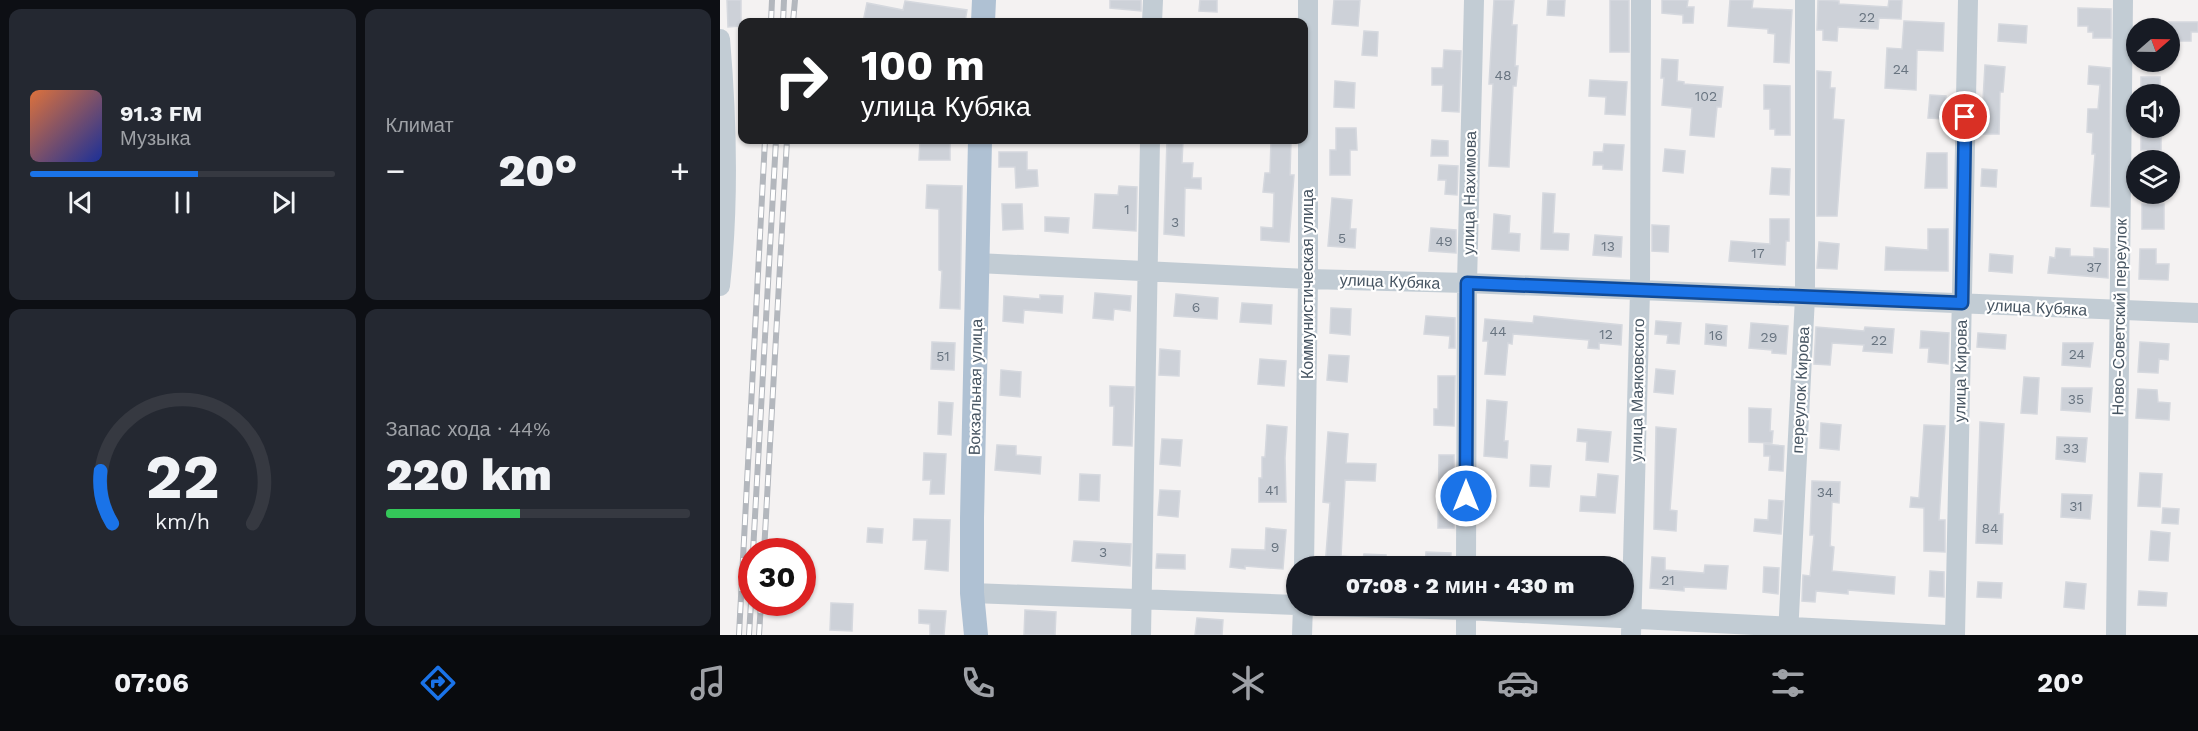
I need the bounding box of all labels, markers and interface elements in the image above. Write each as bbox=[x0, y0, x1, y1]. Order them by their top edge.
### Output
house number: 22 bbox=[1859, 9, 1875, 25]
north arrow bbox=[2126, 18, 2180, 72]
map controls bbox=[2126, 18, 2180, 204]
text: 100 m bbox=[861, 41, 985, 90]
icon: right bbox=[762, 42, 840, 120]
house number: 24 bbox=[1893, 61, 1909, 77]
house number: 48 bbox=[1494, 67, 1512, 83]
button: sound bbox=[2126, 84, 2180, 138]
house number: 102 bbox=[1695, 88, 1717, 104]
text: улица Кубяка bbox=[861, 91, 1031, 123]
pin bbox=[1939, 91, 1990, 142]
icon: arrive bbox=[1948, 100, 1981, 133]
text: 91.3 FM bbox=[120, 101, 202, 126]
text: Климат bbox=[386, 113, 454, 137]
text: Музыка bbox=[120, 126, 191, 150]
street label: улица Нахимова bbox=[1459, 131, 1480, 255]
text: 20° bbox=[498, 144, 577, 197]
button: layers bbox=[2126, 150, 2180, 204]
text: − bbox=[386, 151, 405, 190]
text: + bbox=[670, 151, 690, 190]
icon: previous bbox=[64, 186, 97, 219]
icon: pause bbox=[166, 186, 199, 219]
icon: next bbox=[267, 186, 300, 219]
street label: Коммунистическая улица bbox=[1298, 189, 1317, 379]
house number: 1 bbox=[1124, 201, 1130, 217]
house number: 3 bbox=[1171, 214, 1179, 230]
street label: Ново-Советский переулок bbox=[2108, 218, 2131, 416]
house number: 5 bbox=[1338, 230, 1346, 246]
house number: 49 bbox=[1435, 233, 1453, 249]
house number: 13 bbox=[1601, 238, 1615, 254]
house number: 17 bbox=[1751, 245, 1765, 261]
house number: 37 bbox=[2086, 259, 2102, 275]
street label: улица Кубяка bbox=[1339, 270, 1441, 293]
street label: улица Кубяка bbox=[1986, 295, 2088, 320]
house number: 6 bbox=[1192, 299, 1200, 315]
street label: улица Маяковского bbox=[1627, 318, 1648, 462]
street label: Вокзальная улица bbox=[965, 319, 986, 455]
street label: улица Кирова bbox=[1950, 319, 1971, 423]
house number: 44 bbox=[1489, 323, 1507, 339]
house number: 12 bbox=[1599, 326, 1613, 342]
street label: переулок Кирова bbox=[1788, 326, 1813, 454]
house number: 16 bbox=[1709, 327, 1723, 343]
house number: 29 bbox=[1761, 329, 1777, 345]
house number: 22 bbox=[1871, 332, 1887, 348]
house number: 24 bbox=[2069, 346, 2085, 362]
house number: 51 bbox=[936, 348, 950, 364]
house number: 35 bbox=[2068, 391, 2084, 407]
text: Запас хода · 44% bbox=[386, 417, 550, 441]
text: 22 bbox=[145, 440, 219, 513]
house number: 33 bbox=[2063, 440, 2079, 456]
text: 220 km bbox=[386, 448, 552, 501]
position arrow bbox=[1434, 464, 1498, 528]
house number: 41 bbox=[1265, 482, 1279, 498]
house number: 34 bbox=[1817, 484, 1833, 500]
house number: 31 bbox=[2069, 498, 2083, 514]
text: km/h bbox=[155, 510, 210, 535]
house number: 84 bbox=[1981, 520, 1999, 536]
speed limit sign: 30 bbox=[738, 538, 816, 616]
house number: 9 bbox=[1271, 539, 1279, 555]
house number: 3 bbox=[1099, 544, 1107, 560]
house number: 21 bbox=[1661, 572, 1675, 588]
text: 07:08 · 2 мин · 430 m bbox=[1346, 573, 1574, 598]
icon: directions bbox=[417, 662, 459, 704]
icon: music bbox=[687, 662, 729, 704]
icon: phone bbox=[957, 662, 999, 704]
icon: climate bbox=[1227, 662, 1269, 704]
icon: car bbox=[1497, 662, 1539, 704]
icon: filters bbox=[1767, 662, 1809, 704]
text: 07:06 bbox=[114, 667, 189, 699]
text: 20° bbox=[2037, 667, 2084, 699]

